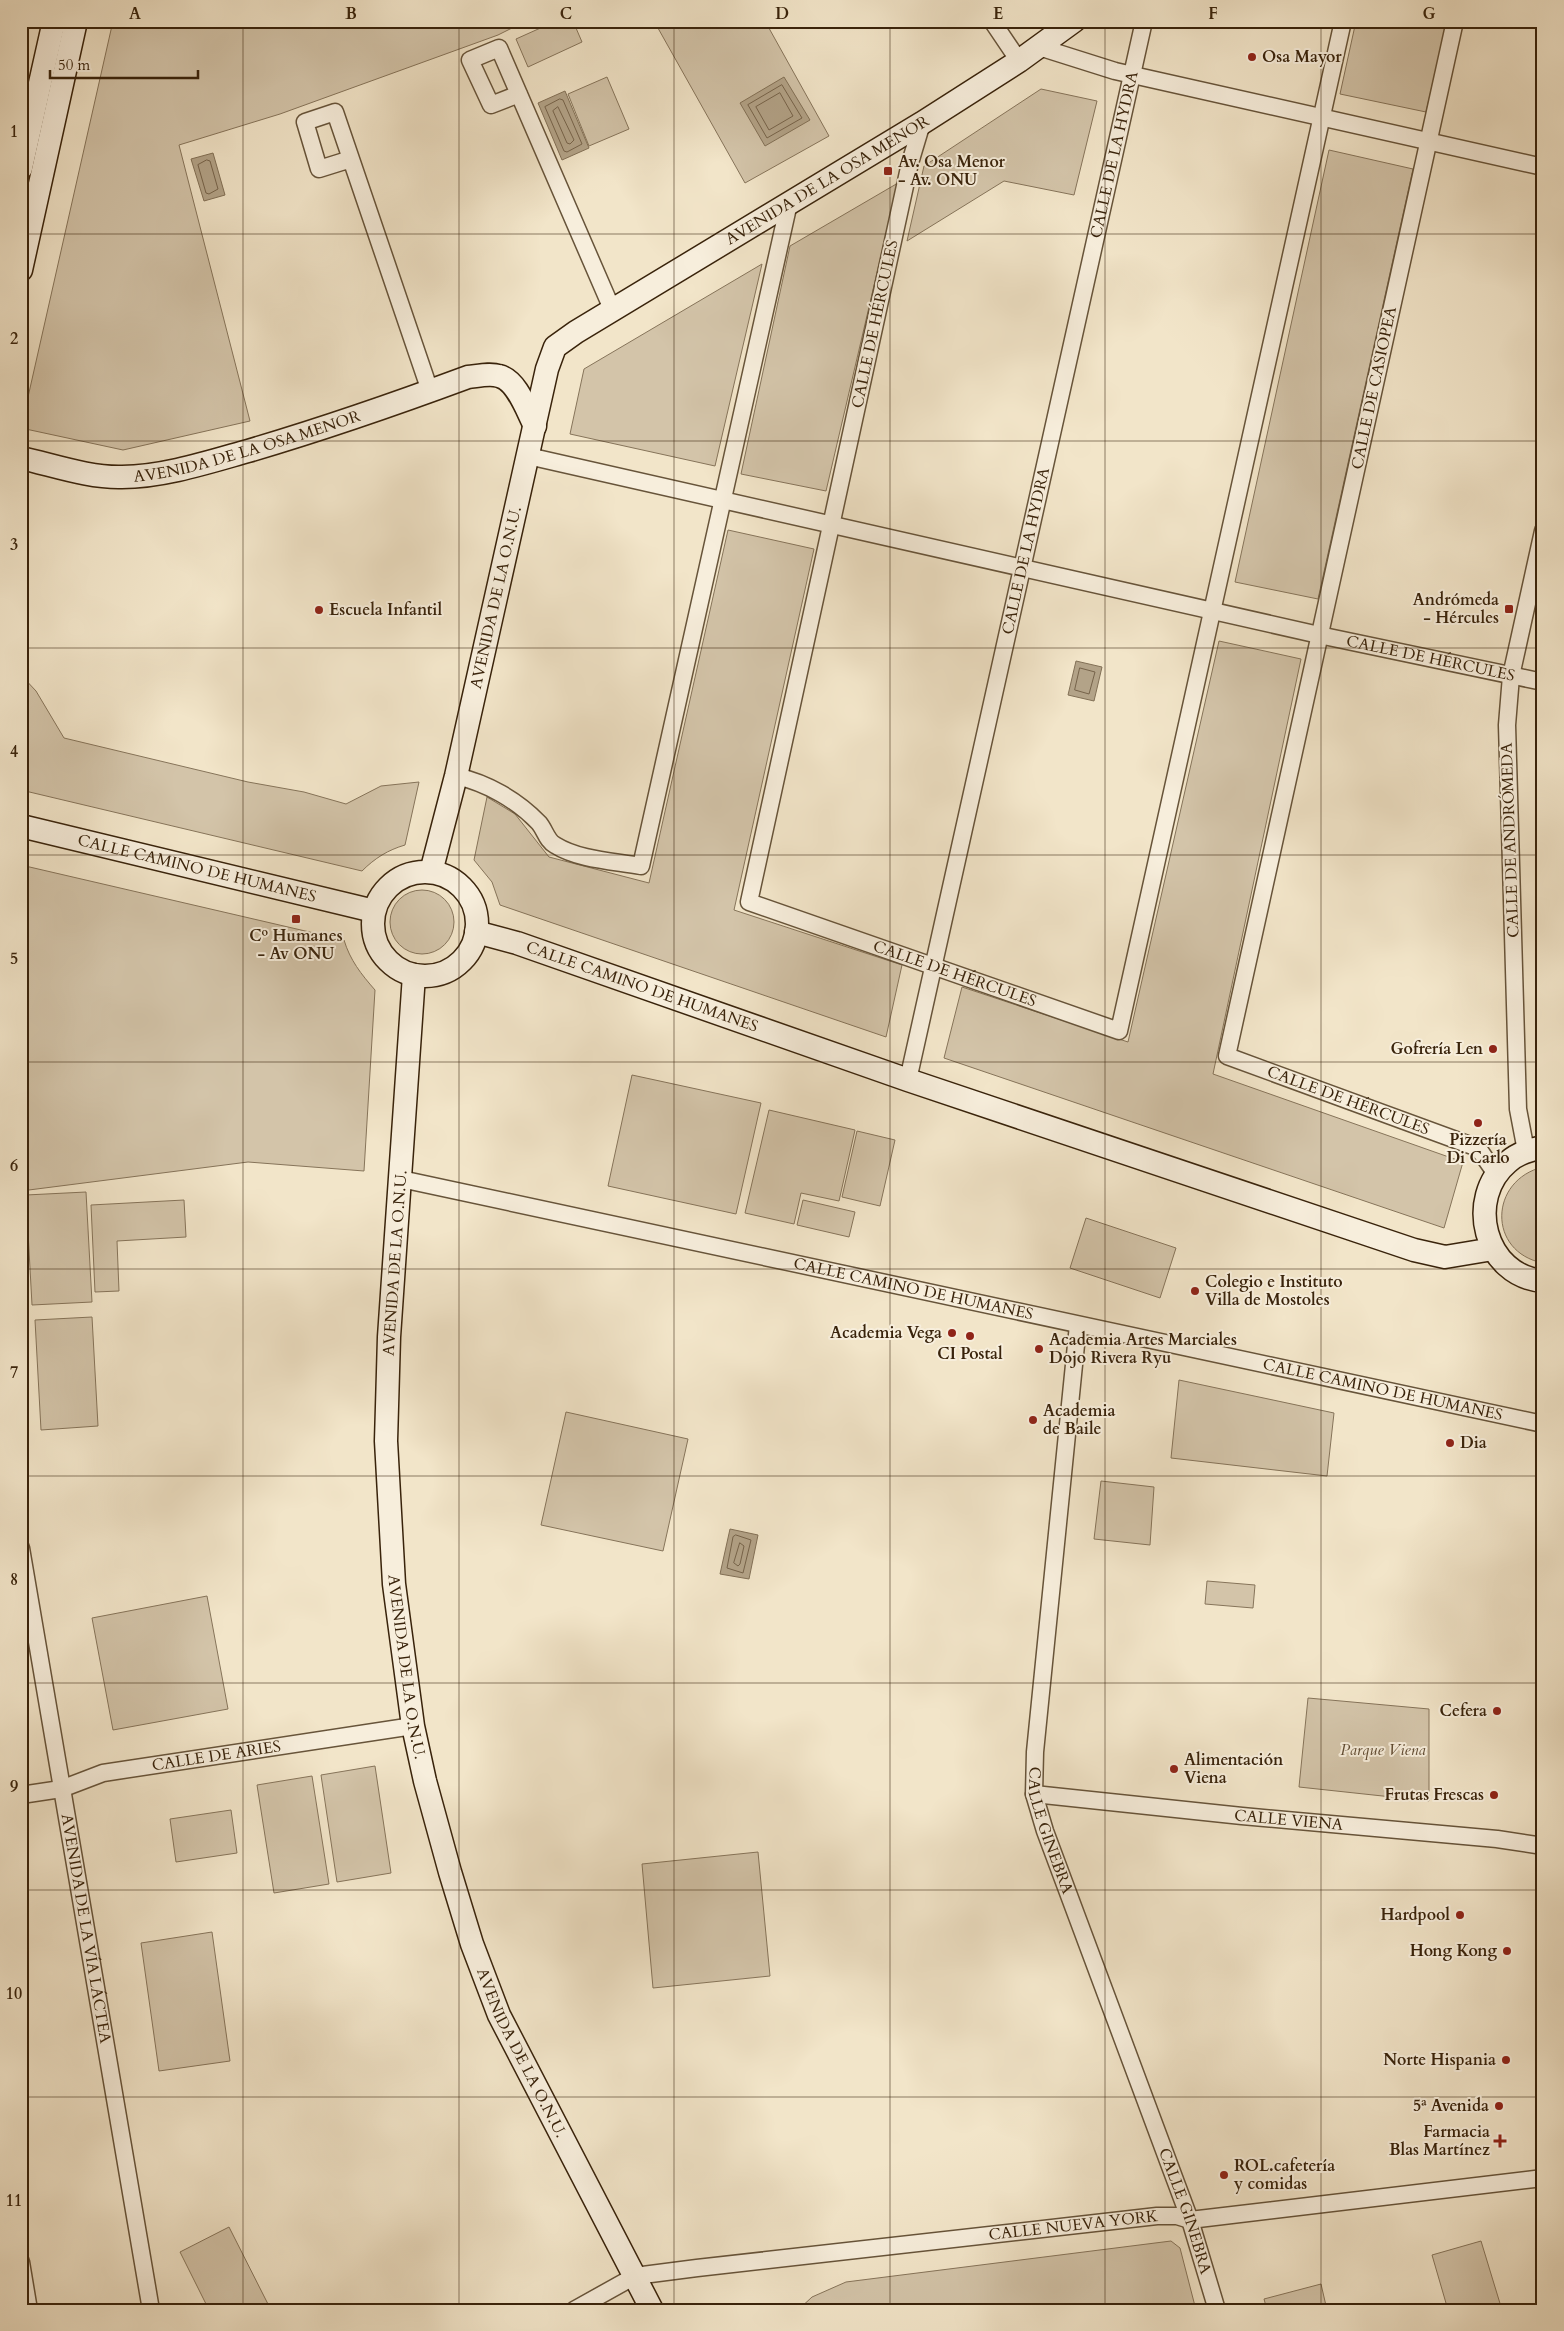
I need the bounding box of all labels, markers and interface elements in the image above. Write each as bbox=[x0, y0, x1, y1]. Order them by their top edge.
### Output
text: A bbox=[129, 3, 141, 25]
text: B bbox=[345, 3, 357, 25]
text: C bbox=[560, 3, 572, 25]
text: D bbox=[775, 3, 789, 25]
text: E bbox=[993, 3, 1003, 25]
text: F bbox=[1208, 3, 1218, 25]
text: G bbox=[1422, 3, 1436, 25]
place label: Osa Mayor bbox=[1262, 46, 1342, 68]
scale bar bbox=[50, 48, 198, 80]
marker: Osa Mayor bbox=[1246, 51, 1258, 63]
text: 50 m bbox=[58, 55, 90, 75]
street label: CALLE DE LA HYDRA bbox=[1085, 68, 1144, 240]
street label: AVENIDA DE LA OSA MENOR bbox=[721, 110, 933, 250]
text: 1 bbox=[10, 121, 18, 143]
place label: Av. Osa Menor - Av. ONU bbox=[898, 151, 1006, 191]
marker: Av. Osa Menor - Av. ONU bbox=[882, 165, 894, 177]
street label: CALLE DE HÉRCULES bbox=[846, 238, 904, 410]
street label: CALLE DE CASIOPEA bbox=[1346, 304, 1402, 471]
text: 2 bbox=[10, 328, 18, 350]
street label: AVENIDA DE LA OSA MENOR bbox=[133, 405, 363, 488]
street label: CALLE DE LA HYDRA bbox=[997, 465, 1055, 637]
street label: AVENIDA DE LA O.N.U. bbox=[465, 504, 527, 691]
text: 3 bbox=[10, 534, 18, 556]
place label: Andrómeda - Hércules bbox=[1413, 589, 1499, 629]
place label: Escuela Infantil bbox=[329, 599, 442, 621]
marker: Andrómeda - Hércules bbox=[1503, 603, 1515, 615]
marker: Escuela Infantil bbox=[313, 604, 325, 616]
street label: CALLE DE HÉRCULES bbox=[1344, 630, 1517, 687]
text: 4 bbox=[10, 741, 18, 763]
street label: CALLE DE ANDRÓMEDA bbox=[1496, 741, 1524, 938]
street label: CALLE CAMINO DE HUMANES bbox=[75, 829, 319, 908]
marker: Cº Humanes - Av ONU bbox=[290, 913, 302, 925]
place label: Cº Humanes - Av ONU bbox=[249, 925, 343, 965]
street label: CALLE DE HÉRCULES bbox=[870, 935, 1039, 1012]
street label: CALLE CAMINO DE HUMANES bbox=[523, 936, 761, 1038]
text: 5 bbox=[10, 948, 18, 970]
place label: Gofrería Len bbox=[1391, 1038, 1484, 1060]
marker: Gofrería Len bbox=[1487, 1043, 1499, 1055]
street label: CALLE DE HÉRCULES bbox=[1264, 1061, 1433, 1140]
marker: Pizzería Di Carlo bbox=[1472, 1117, 1484, 1129]
place label: Pizzería Di Carlo bbox=[1446, 1129, 1510, 1169]
text: 6 bbox=[10, 1155, 18, 1177]
street label: AVENIDA DE LA O.N.U. bbox=[378, 1169, 412, 1357]
street label: CALLE CAMINO DE HUMANES bbox=[791, 1252, 1035, 1325]
place label: Colegio e Instituto Villa de Mostoles bbox=[1205, 1271, 1343, 1311]
marker: Colegio e Instituto Villa de Mostoles bbox=[1189, 1285, 1201, 1297]
place label: Academia Vega bbox=[830, 1322, 942, 1344]
marker: Academia Vega bbox=[946, 1327, 958, 1339]
place label: Academia Artes Marciales Dojo Rivera Ryu bbox=[1049, 1329, 1237, 1369]
marker: CI Postal bbox=[964, 1330, 976, 1342]
place label: CI Postal bbox=[937, 1343, 1003, 1365]
marker: Academia Artes Marciales Dojo Rivera Ryu bbox=[1033, 1343, 1045, 1355]
street label: CALLE CAMINO DE HUMANES bbox=[1261, 1353, 1505, 1426]
text: 7 bbox=[10, 1362, 18, 1384]
place label: Academia de Baile bbox=[1043, 1400, 1116, 1440]
marker: Academia de Baile bbox=[1027, 1414, 1039, 1426]
place label: Dia bbox=[1460, 1432, 1487, 1454]
marker: Dia bbox=[1444, 1437, 1456, 1449]
text: 8 bbox=[10, 1569, 18, 1591]
street label: AVENIDA DE LA O.N.U. bbox=[383, 1574, 431, 1761]
place label: Cefera bbox=[1440, 1700, 1487, 1722]
marker: Cefera bbox=[1491, 1705, 1503, 1717]
street label: CALLE DE ARIES bbox=[150, 1735, 282, 1776]
park label: Parque Viena bbox=[1340, 1739, 1426, 1761]
place label: Alimentación Viena bbox=[1184, 1749, 1284, 1789]
marker: Alimentación Viena bbox=[1168, 1763, 1180, 1775]
street label: CALLE GINEBRA bbox=[1022, 1766, 1079, 1898]
text: 9 bbox=[10, 1776, 18, 1798]
place label: Frutas Frescas bbox=[1385, 1784, 1484, 1806]
marker: Frutas Frescas bbox=[1488, 1789, 1500, 1801]
street label: CALLE VIENA bbox=[1233, 1804, 1345, 1836]
street label: AVENIDA DE LA VÍA LÁCTEA bbox=[56, 1812, 116, 2046]
place label: Hardpool bbox=[1380, 1904, 1450, 1926]
marker: Hardpool bbox=[1454, 1909, 1466, 1921]
place label: Hong Kong bbox=[1410, 1940, 1497, 1962]
marker: Hong Kong bbox=[1501, 1945, 1513, 1957]
street label: AVENIDA DE LA O.N.U. bbox=[471, 1965, 572, 2141]
text: 10 bbox=[6, 1983, 22, 2005]
place label: Norte Hispania bbox=[1383, 2049, 1496, 2071]
marker: Norte Hispania bbox=[1500, 2054, 1512, 2066]
place label: 5ª Avenida bbox=[1413, 2095, 1489, 2117]
marker: 5ª Avenida bbox=[1493, 2100, 1505, 2112]
place label: Farmacia Blas Martínez bbox=[1389, 2121, 1490, 2161]
marker: Farmacia Blas Martínez bbox=[1494, 2135, 1506, 2147]
street label: CALLE GINEBRA bbox=[1153, 2145, 1217, 2278]
place label: ROL.cafetería y comidas bbox=[1233, 2155, 1335, 2195]
marker: ROL.cafetería y comidas bbox=[1218, 2169, 1230, 2181]
text: 11 bbox=[6, 2190, 22, 2212]
street label: CALLE NUEVA YORK bbox=[988, 2205, 1159, 2246]

